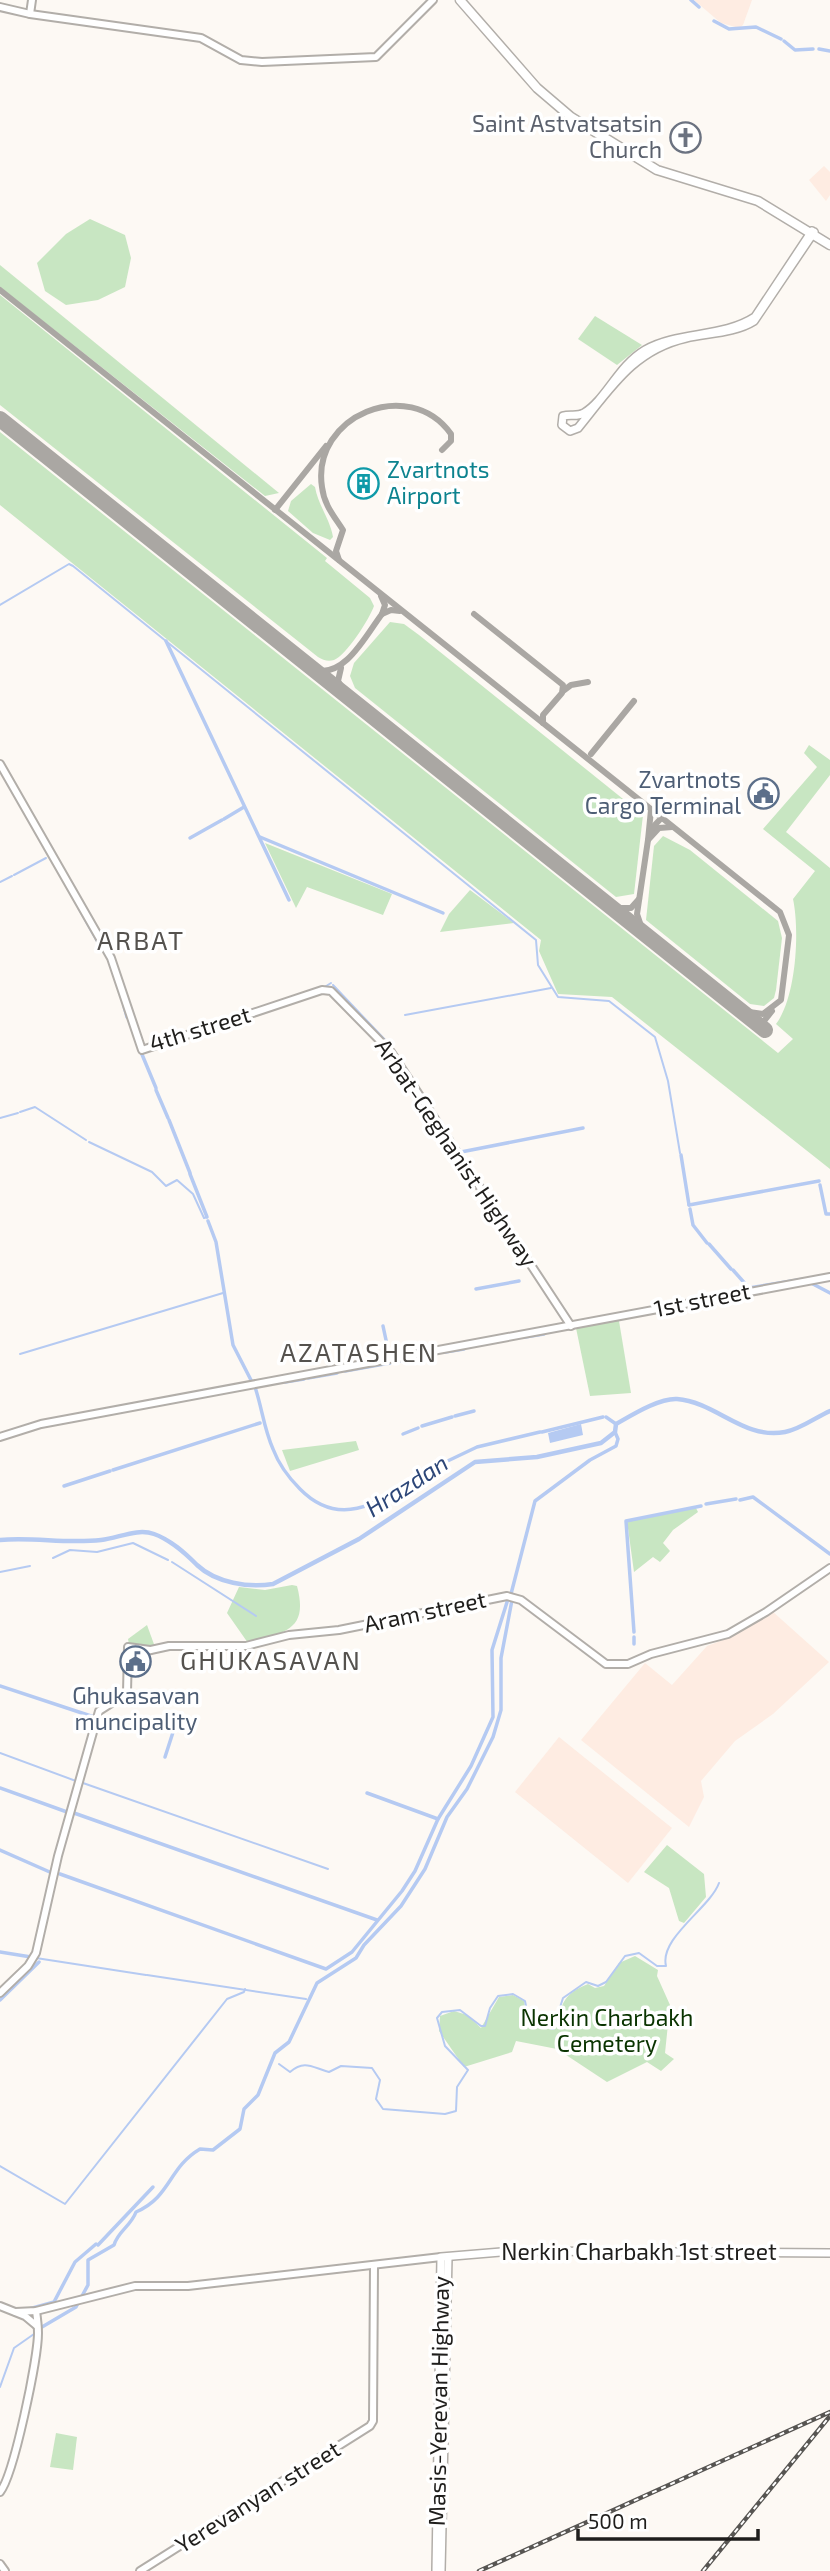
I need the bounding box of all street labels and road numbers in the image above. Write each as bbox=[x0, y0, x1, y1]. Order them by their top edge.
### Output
street label: 4th street bbox=[146, 999, 254, 1057]
street label: Arbat-Geghanist Highway bbox=[370, 1033, 544, 1272]
street label: 1st street bbox=[651, 1276, 753, 1322]
street label: Aram street bbox=[361, 1584, 489, 1638]
street label: Nerkin Charbakh 1st street bbox=[501, 2237, 777, 2265]
street label: Masis-Yerevan Highway bbox=[422, 2276, 454, 2526]
street label: Yerevanyan street bbox=[170, 2434, 345, 2558]

